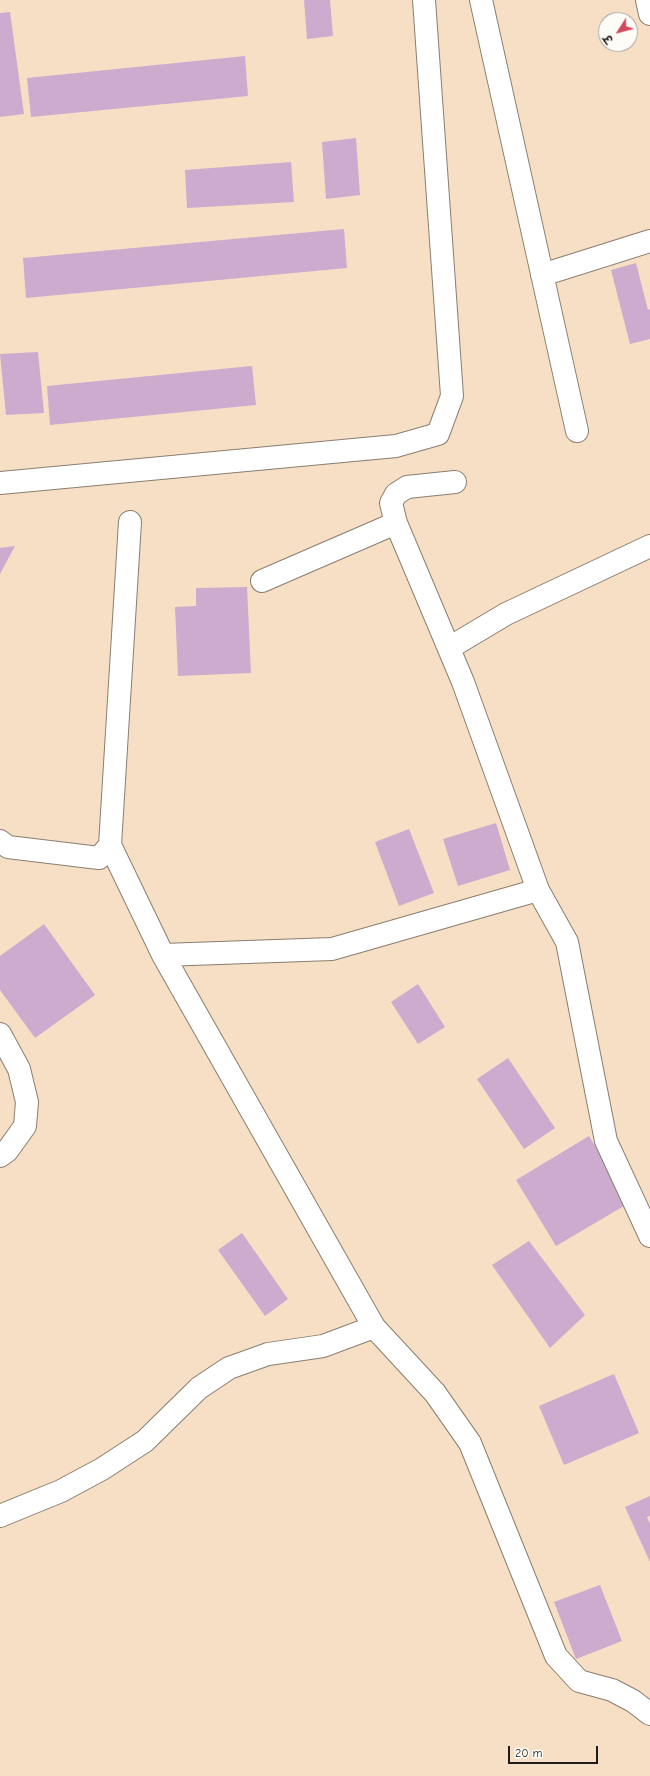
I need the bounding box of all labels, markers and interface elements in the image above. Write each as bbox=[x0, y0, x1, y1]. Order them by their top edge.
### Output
north arrow bbox=[598, 12, 638, 52]
text: उ bbox=[601, 32, 616, 46]
scale bar bbox=[510, 1738, 600, 1764]
text: 20 m bbox=[515, 1746, 543, 1760]

